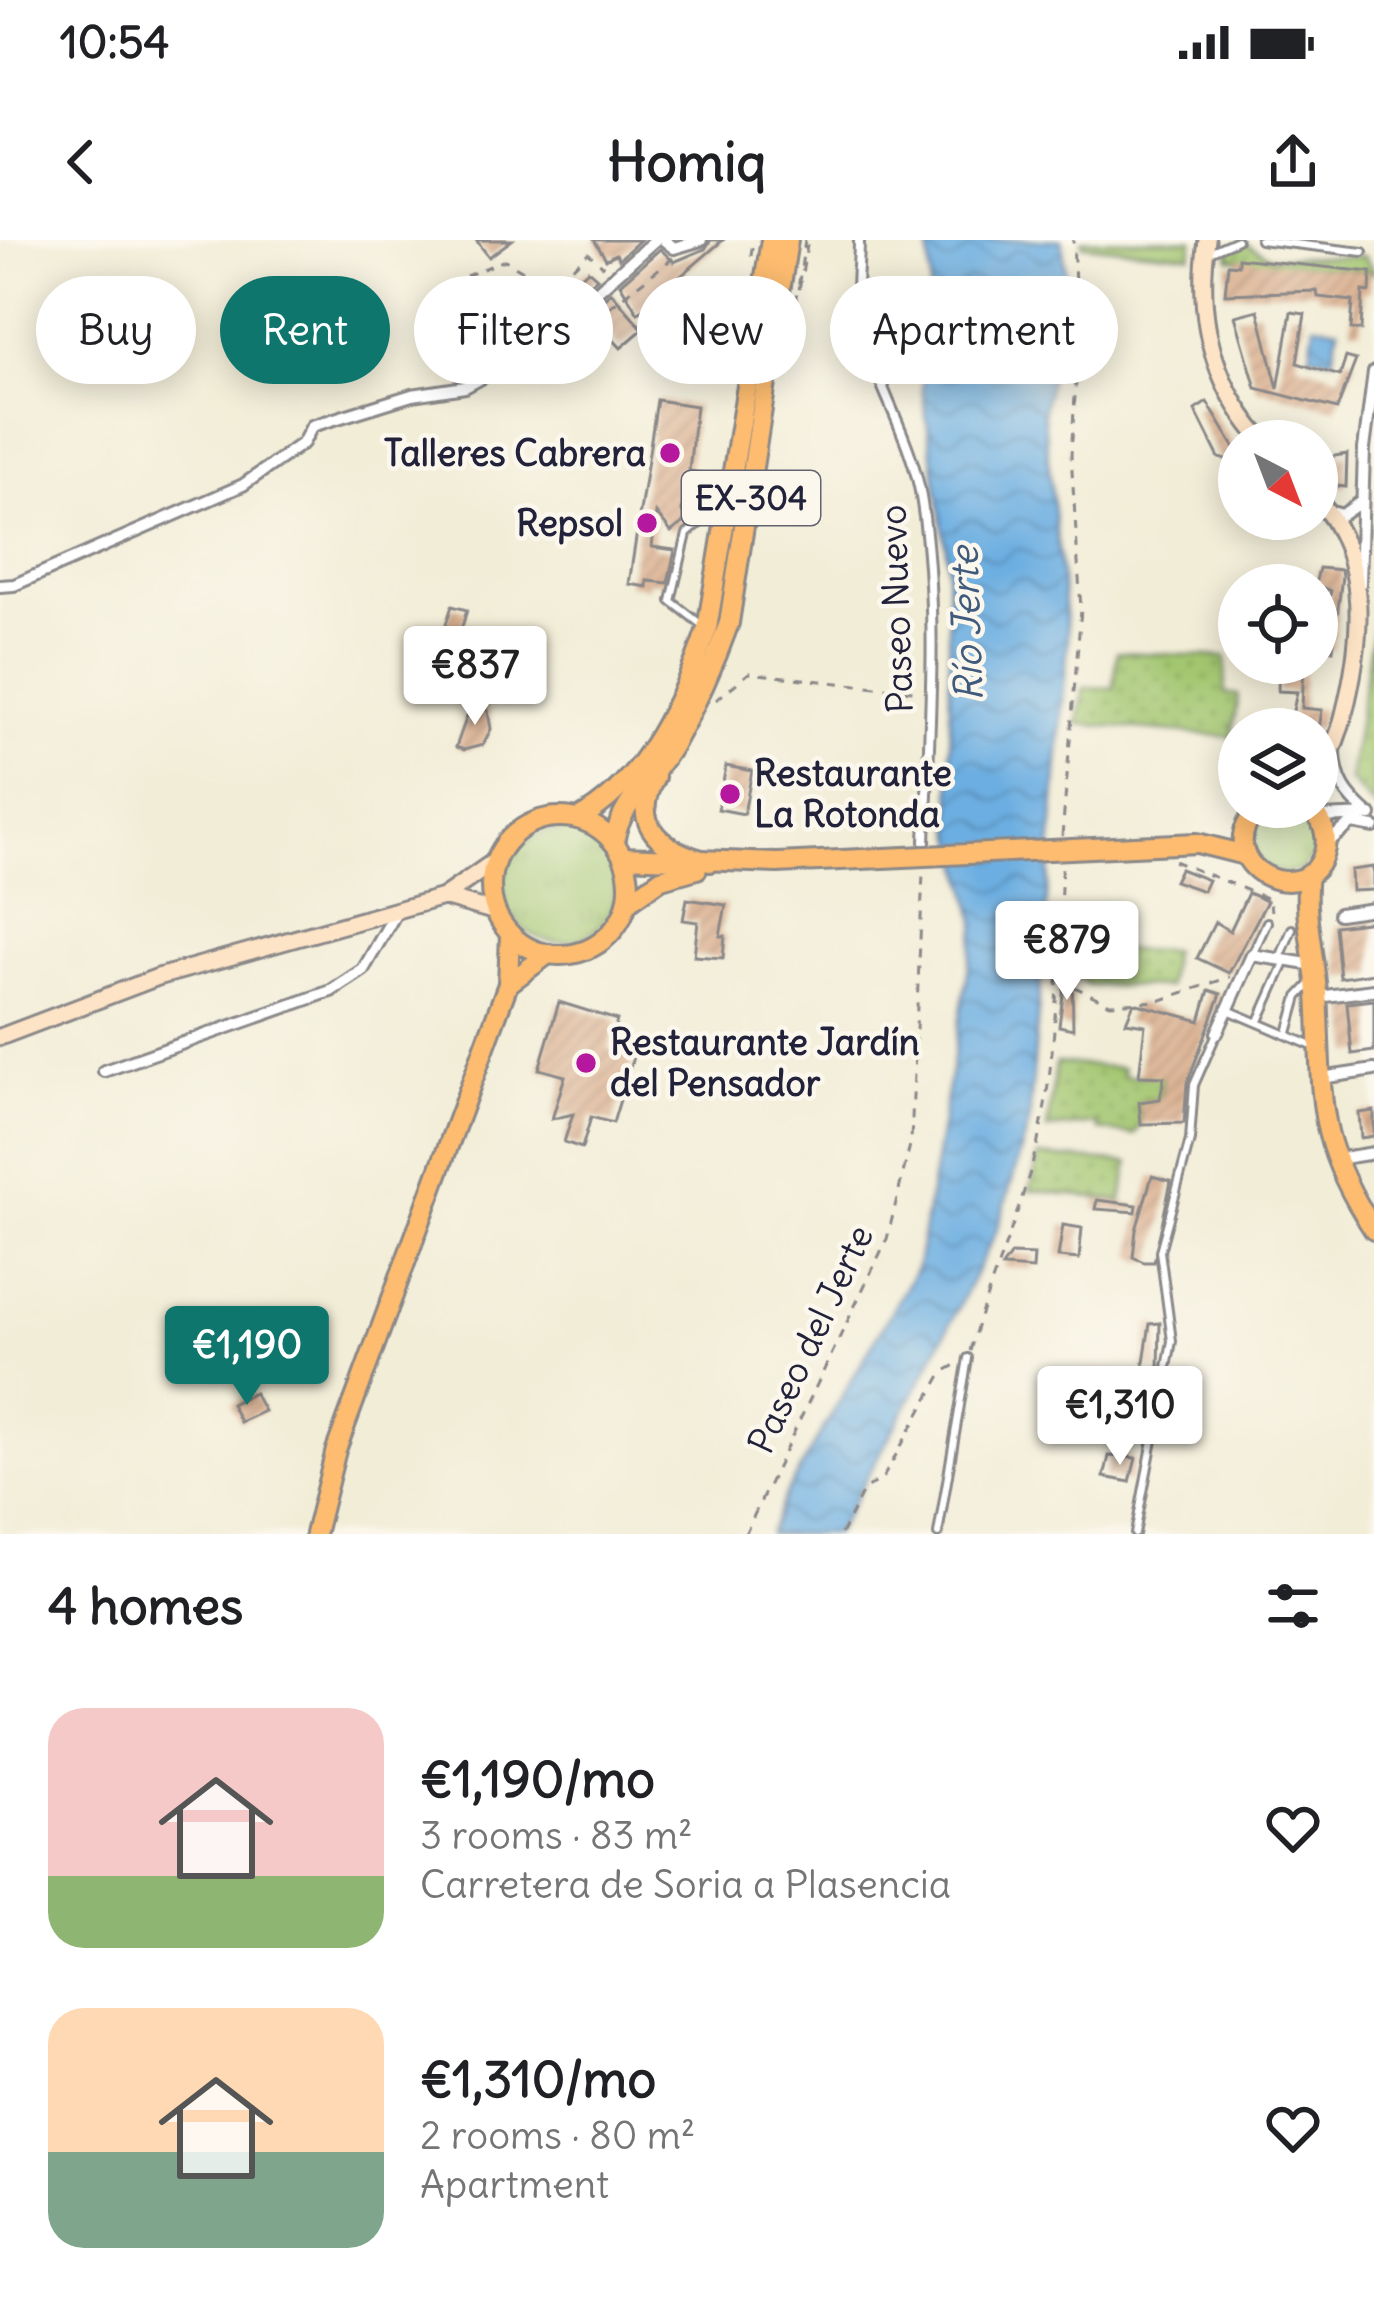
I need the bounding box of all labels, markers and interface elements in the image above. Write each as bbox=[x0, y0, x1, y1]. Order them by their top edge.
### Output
text: 10:54 bbox=[60, 14, 170, 70]
text: Homiq bbox=[608, 128, 766, 196]
icon: back bbox=[48, 129, 114, 195]
icon: share bbox=[1260, 129, 1326, 195]
chip: Buy bbox=[36, 276, 196, 384]
chip: Rent bbox=[220, 276, 390, 384]
chip: Filters bbox=[414, 276, 613, 384]
chip: New bbox=[637, 276, 806, 384]
chip: Apartment bbox=[830, 276, 1118, 384]
north arrow bbox=[1218, 420, 1338, 540]
map controls bbox=[1218, 420, 1338, 828]
place label: Talleres Cabrera bbox=[384, 431, 646, 476]
marker: Talleres Cabrera bbox=[657, 440, 683, 466]
road number: EX-304 bbox=[682, 471, 820, 525]
place label: Repsol bbox=[516, 501, 623, 546]
street label: Paseo Nuevo bbox=[870, 504, 923, 714]
marker: Repsol bbox=[634, 510, 660, 536]
water label: Río Jerte bbox=[939, 543, 994, 702]
button: locate bbox=[1218, 564, 1338, 684]
pin: €837 bbox=[404, 626, 546, 728]
text: €837 bbox=[431, 640, 519, 689]
button: layers bbox=[1218, 708, 1338, 828]
place label: Restaurante La Rotonda bbox=[754, 751, 952, 837]
marker: Restaurante La Rotonda bbox=[717, 781, 743, 807]
pin: €879 bbox=[996, 901, 1138, 1003]
text: €879 bbox=[1022, 915, 1112, 964]
place label: Restaurante Jardín del Pensador bbox=[610, 1020, 920, 1106]
marker: Restaurante Jardín del Pensador bbox=[573, 1050, 599, 1076]
street label: Paseo del Jerte bbox=[738, 1218, 883, 1460]
pin: €1,190 bbox=[149, 1306, 345, 1408]
text: €1,190 bbox=[192, 1320, 302, 1369]
pin: €1,310 bbox=[1022, 1366, 1218, 1468]
text: €1,310 bbox=[1064, 1380, 1176, 1429]
icon: filters bbox=[1260, 1573, 1326, 1639]
text: 4 homes bbox=[48, 1574, 243, 1638]
text: €1,190/mo bbox=[420, 1747, 655, 1811]
icon: home bbox=[144, 1756, 288, 1900]
icon: heart bbox=[1260, 1795, 1326, 1861]
text: 3 rooms · 83 m² bbox=[420, 1811, 693, 1860]
text: Carretera de Soria a Plasencia bbox=[420, 1860, 951, 1909]
text: €1,310/mo bbox=[420, 2047, 656, 2111]
icon: home bbox=[144, 2056, 288, 2200]
icon: heart bbox=[1260, 2095, 1326, 2161]
text: 2 rooms · 80 m² bbox=[420, 2111, 695, 2160]
text: Apartment bbox=[420, 2160, 609, 2209]

